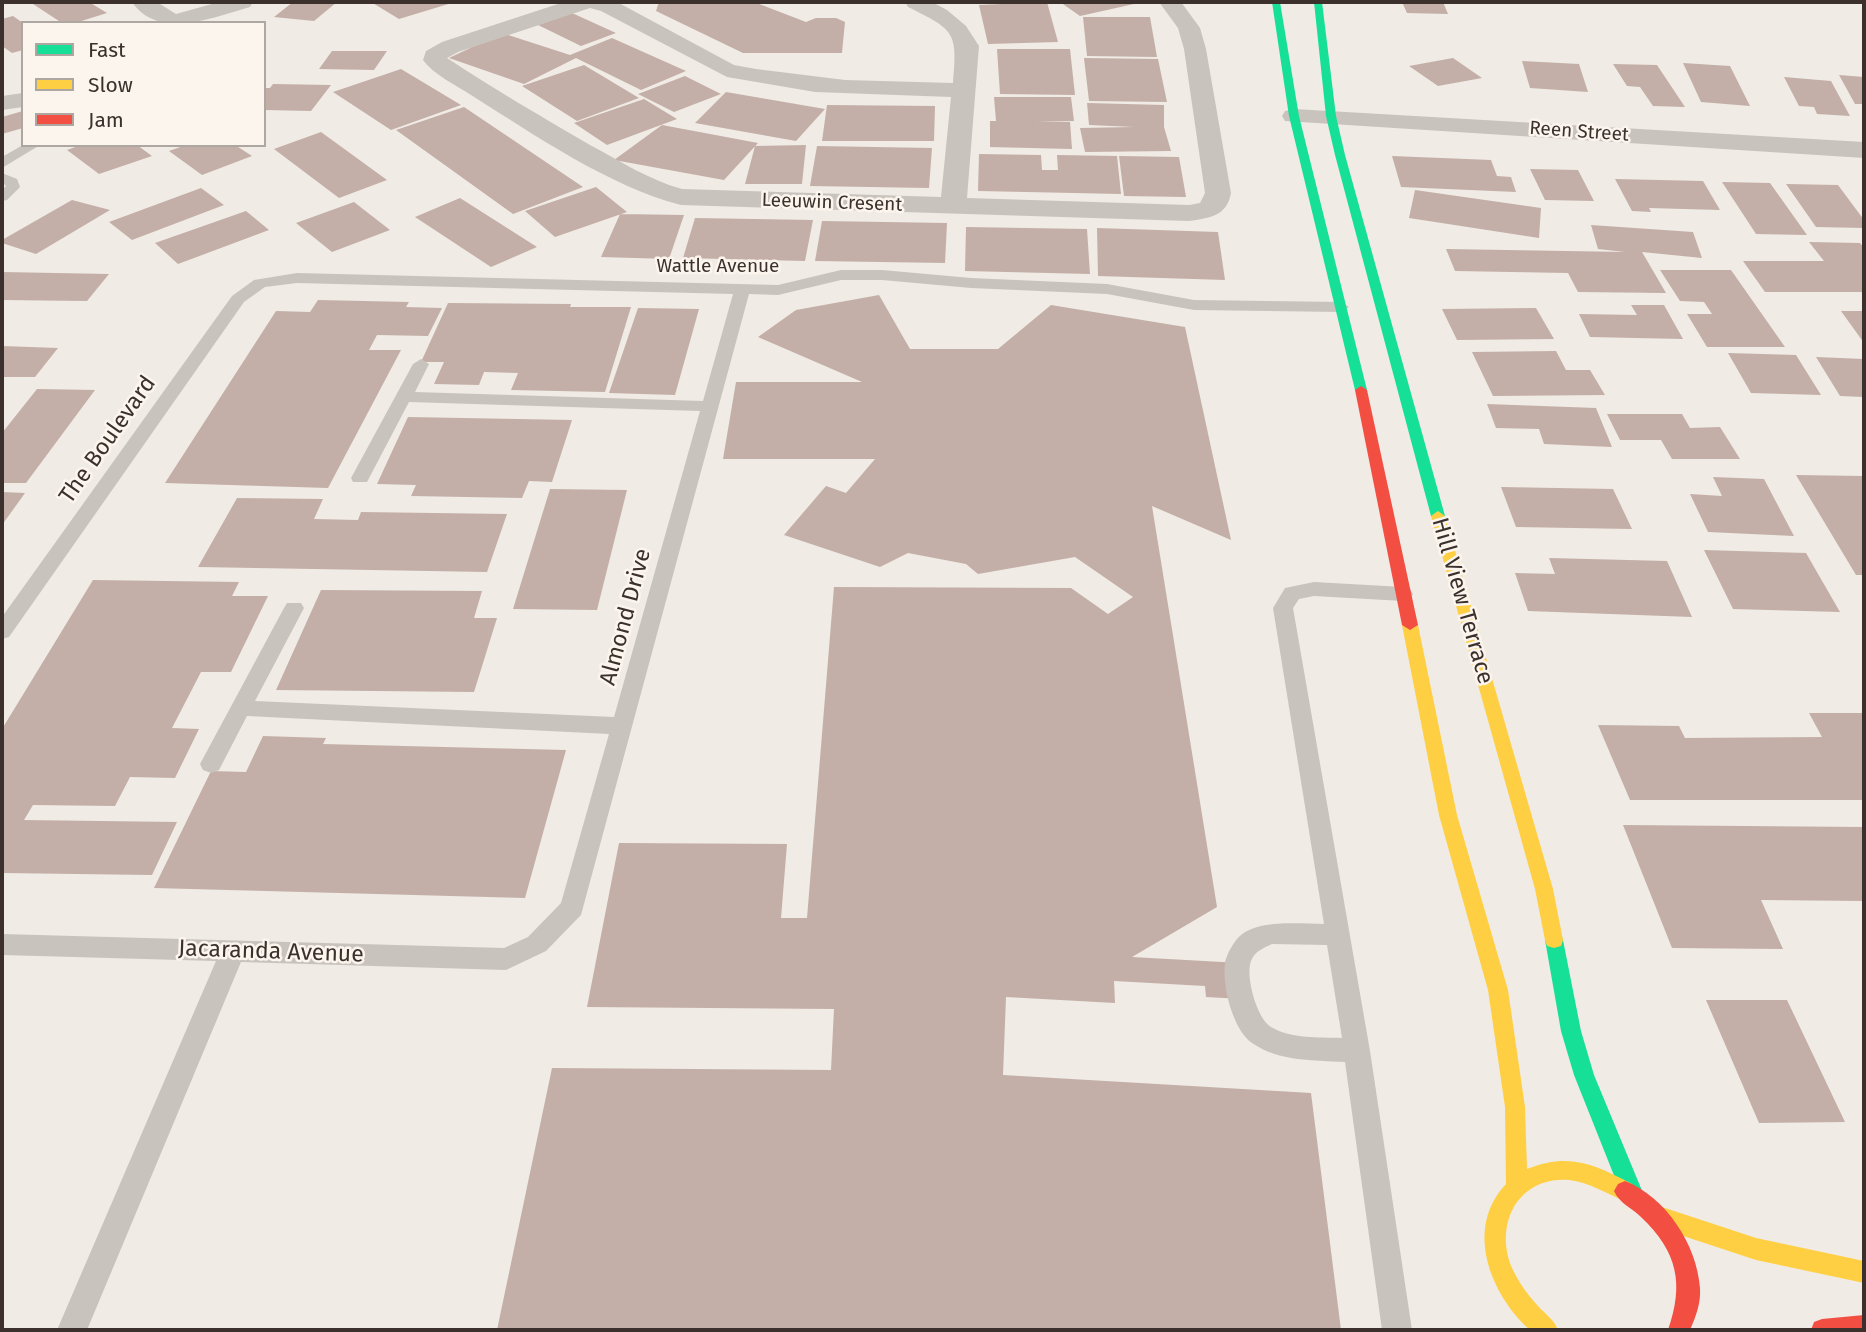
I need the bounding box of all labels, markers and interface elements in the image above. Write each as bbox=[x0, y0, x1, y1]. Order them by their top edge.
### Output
legend bbox=[21, 21, 266, 147]
text: Fast bbox=[88, 37, 126, 63]
text: Slow bbox=[88, 72, 133, 98]
text: Jam bbox=[88, 107, 124, 133]
street label: Reen Street bbox=[1529, 117, 1629, 147]
street label: Leeuwin Cresent bbox=[761, 189, 903, 217]
street label: Wattle Avenue bbox=[657, 256, 779, 278]
street label: The Boulevard bbox=[54, 371, 162, 509]
street label: Hill View Terrace bbox=[1425, 515, 1499, 687]
street label: Almond Drive bbox=[595, 546, 657, 688]
street label: Jacaranda Avenue bbox=[178, 935, 364, 969]

